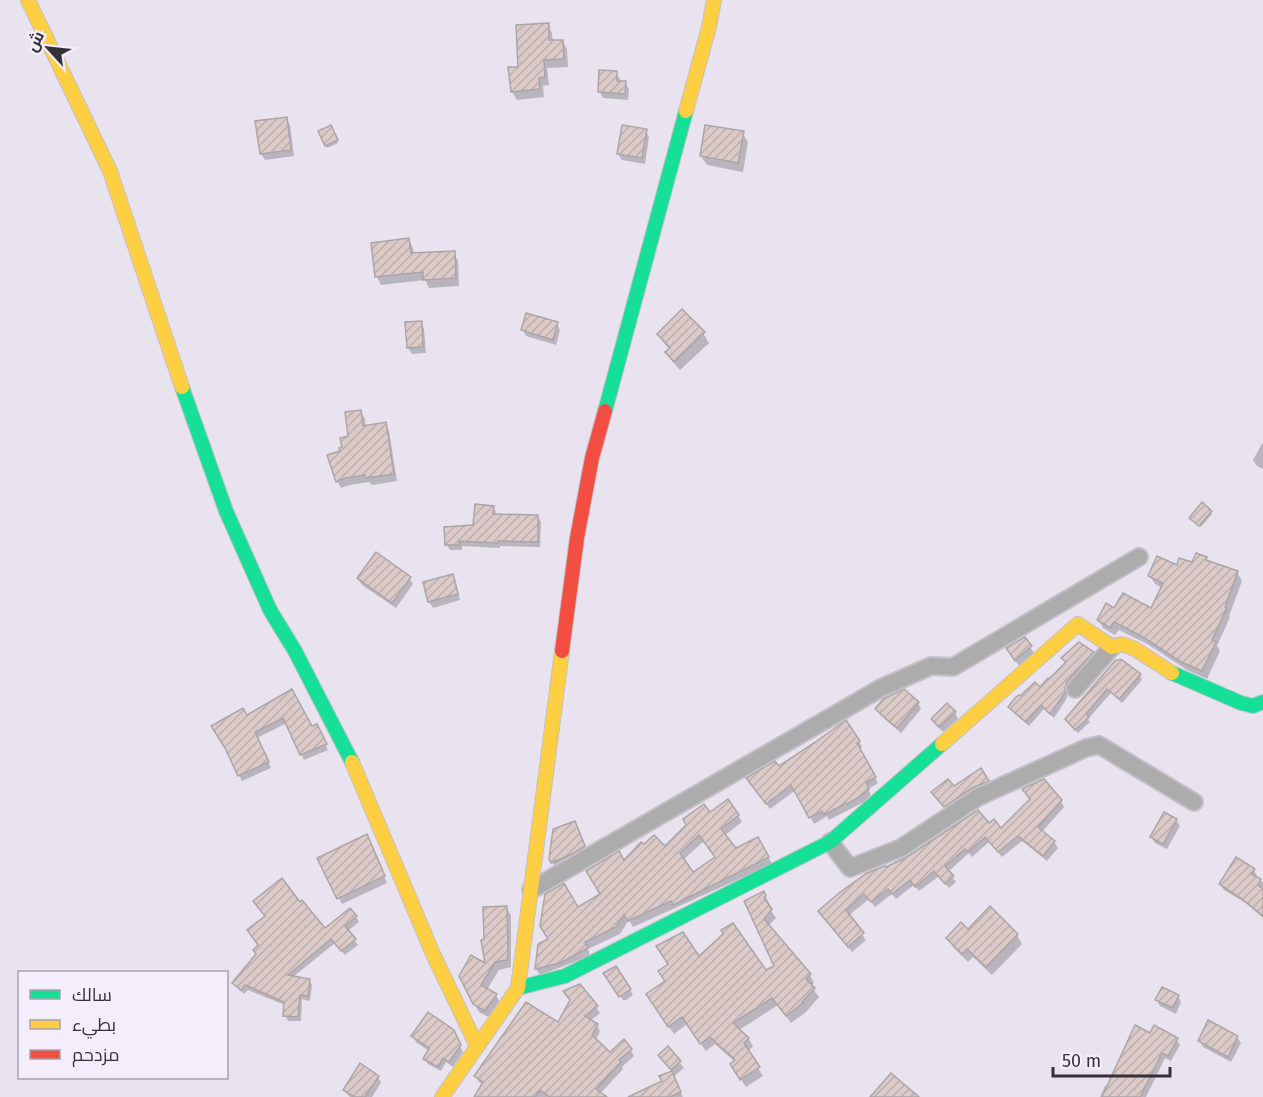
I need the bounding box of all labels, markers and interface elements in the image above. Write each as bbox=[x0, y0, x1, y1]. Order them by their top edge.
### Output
north arrow bbox=[18, 18, 78, 78]
text: ش bbox=[22, 28, 48, 55]
legend bbox=[18, 971, 228, 1079]
text: سالك bbox=[72, 984, 112, 1006]
text: بطيء bbox=[72, 1014, 116, 1039]
scale bar bbox=[1053, 1040, 1170, 1078]
text: مزدحم bbox=[72, 1044, 120, 1067]
text: 50 m bbox=[1062, 1050, 1101, 1072]

